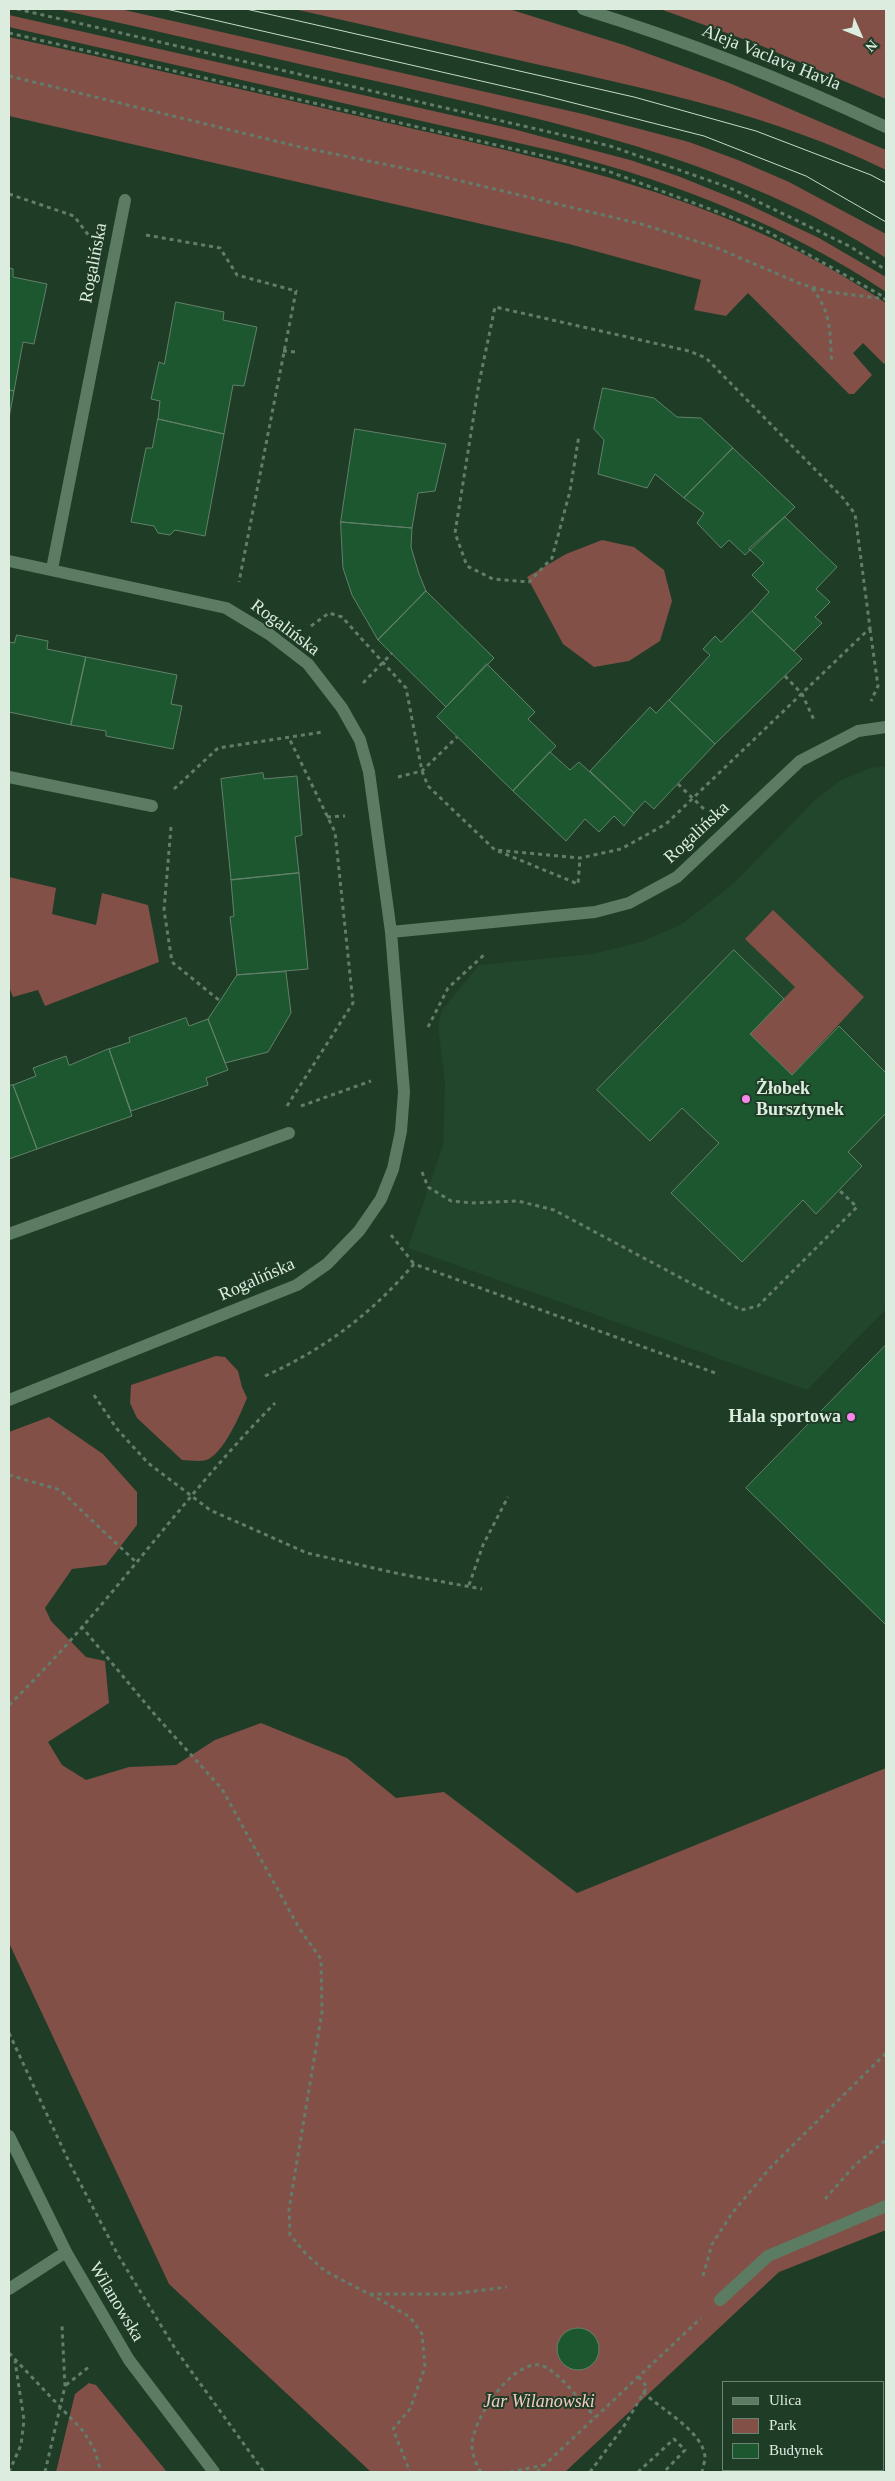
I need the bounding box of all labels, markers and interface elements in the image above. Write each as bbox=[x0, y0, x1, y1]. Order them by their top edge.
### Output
north arrow bbox=[835, 10, 885, 60]
street label: Aleja Vaclava Havla bbox=[698, 20, 844, 96]
text: N bbox=[862, 37, 880, 55]
street label: Rogalińska bbox=[76, 221, 112, 305]
street label: Rogalińska bbox=[246, 595, 324, 661]
street label: Rogalińska bbox=[660, 797, 734, 869]
place label: Żłobek Bursztynek bbox=[756, 1078, 844, 1120]
marker: Żłobek Bursztynek bbox=[740, 1093, 752, 1105]
street label: Rogalińska bbox=[216, 1254, 298, 1306]
place label: Hala sportowa bbox=[728, 1406, 841, 1428]
marker: Hala sportowa bbox=[845, 1411, 857, 1423]
street label: Wilanowska bbox=[84, 2258, 148, 2346]
legend bbox=[722, 2381, 885, 2471]
park label: Jar Wilanowski bbox=[483, 2391, 595, 2413]
text: Ulica bbox=[769, 2392, 801, 2408]
text: Park bbox=[769, 2417, 797, 2433]
text: Budynek bbox=[769, 2442, 823, 2458]

